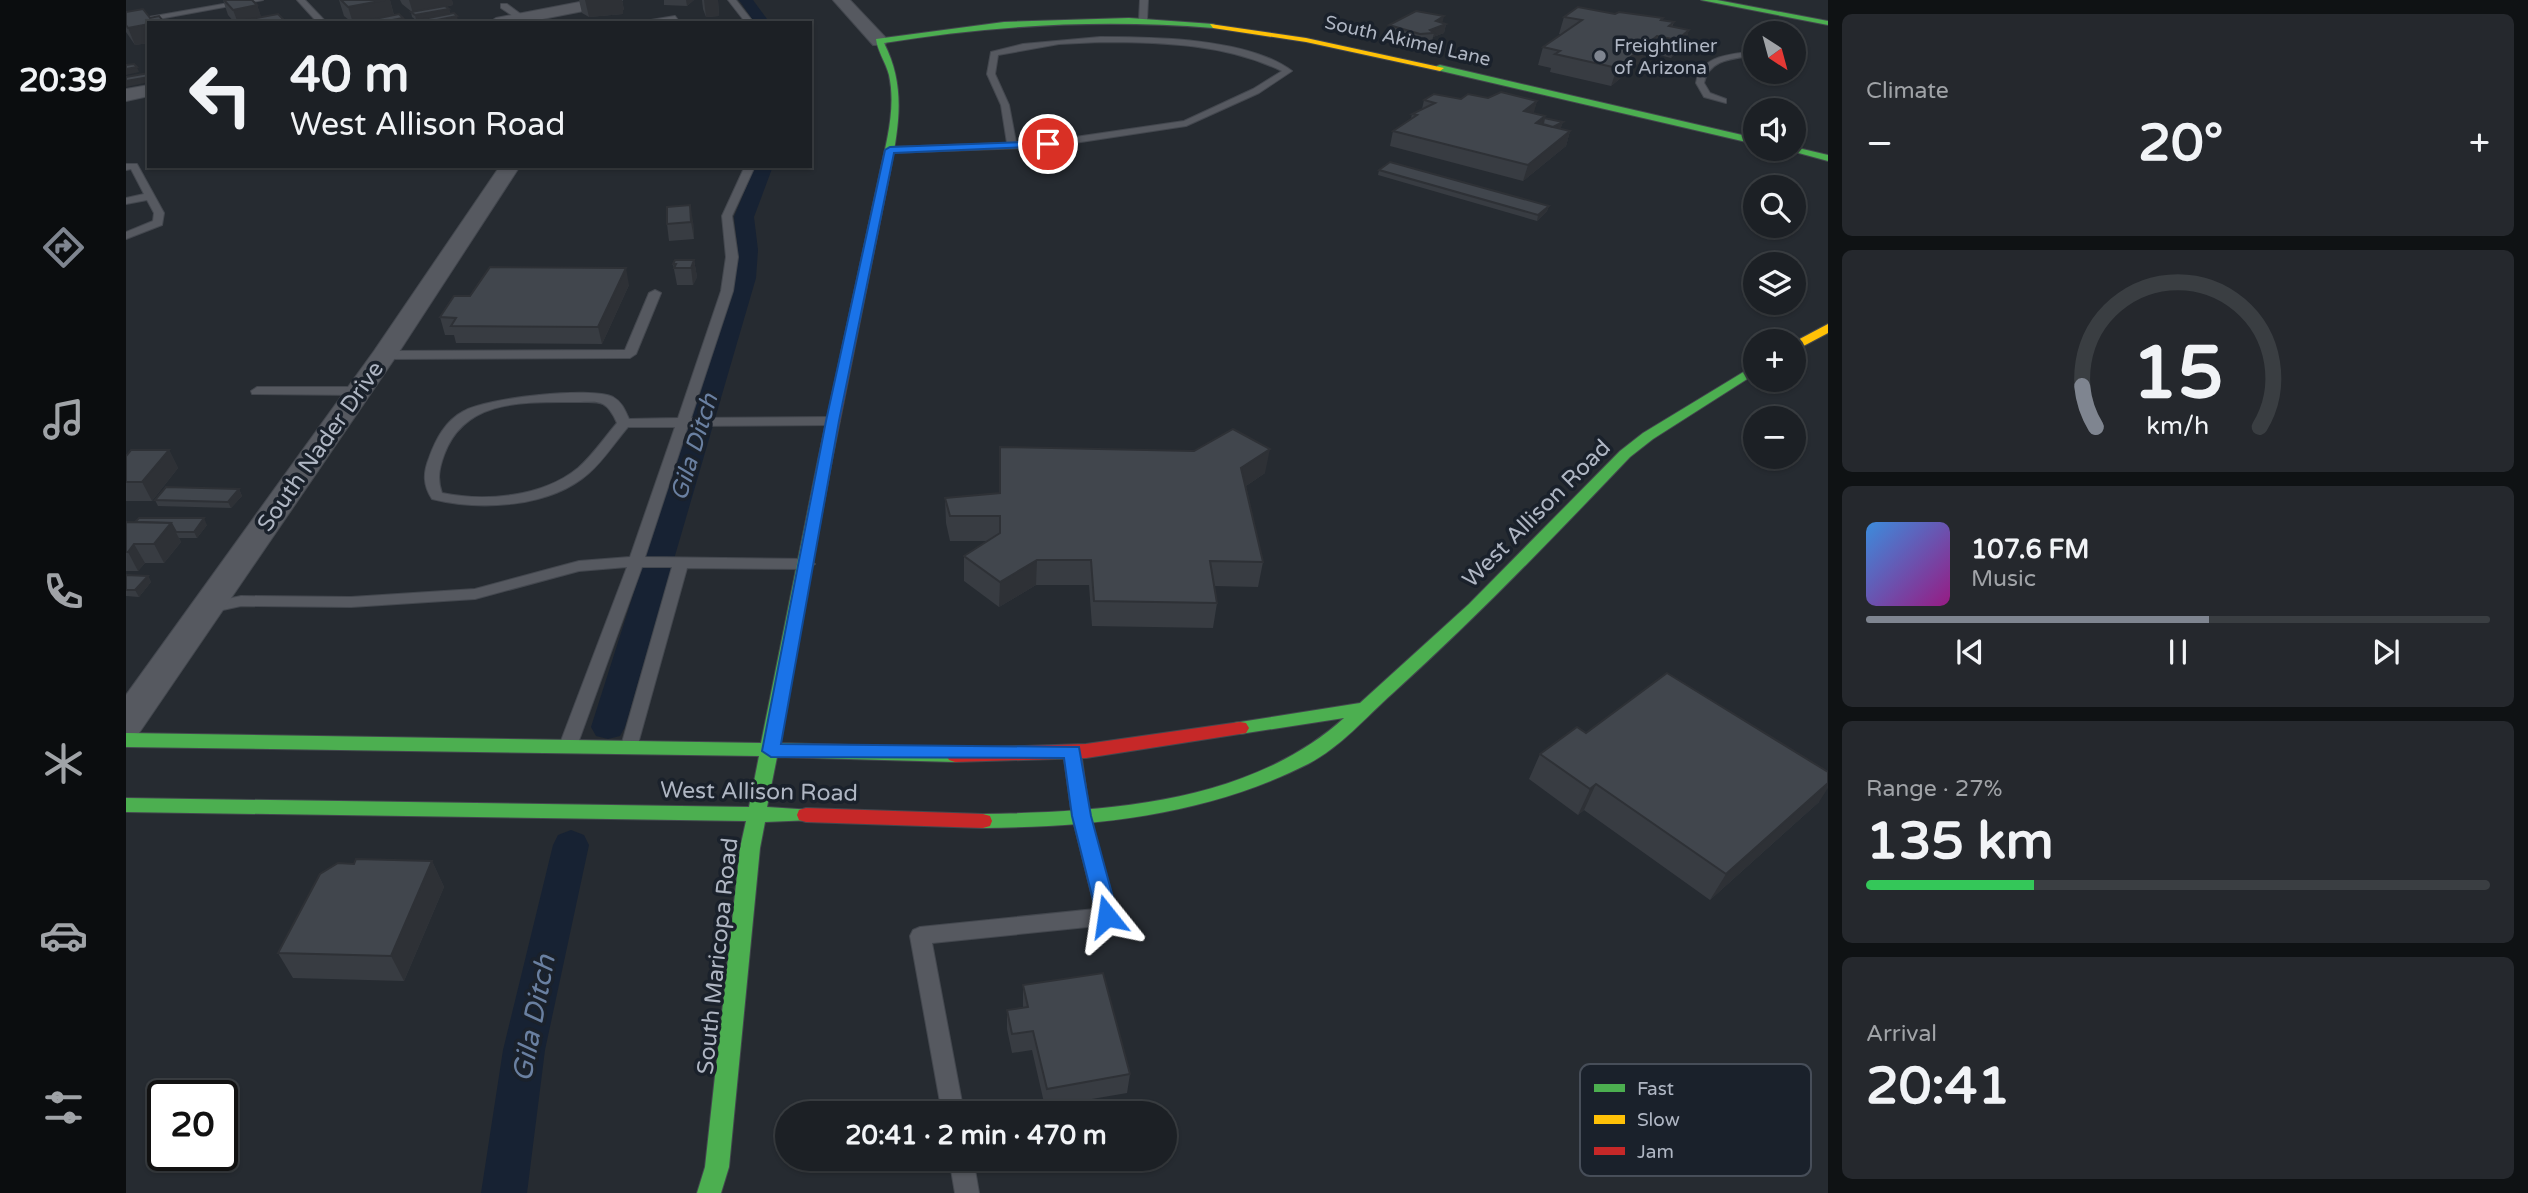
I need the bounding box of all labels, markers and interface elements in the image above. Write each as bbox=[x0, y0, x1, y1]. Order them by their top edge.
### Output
street label: South Akimel Lane bbox=[1323, 11, 1493, 71]
north arrow bbox=[1743, 21, 1806, 84]
map controls bbox=[1743, 21, 1806, 469]
place label: Freightliner of Arizona bbox=[1614, 35, 1718, 79]
text: 40 m bbox=[290, 46, 409, 105]
marker: Freightliner of Arizona bbox=[1592, 48, 1608, 64]
icon: left bbox=[175, 49, 266, 140]
text: 20:39 bbox=[19, 62, 107, 100]
text: Climate bbox=[1866, 77, 1949, 105]
button: sound bbox=[1743, 98, 1806, 161]
text: West Allison Road bbox=[290, 106, 565, 144]
text: 20° bbox=[2138, 112, 2223, 175]
pin bbox=[1018, 114, 1078, 174]
text: − bbox=[1866, 121, 1893, 167]
text: + bbox=[2469, 121, 2490, 167]
icon: arrive bbox=[1029, 125, 1067, 163]
button: search bbox=[1743, 175, 1806, 238]
icon: directions bbox=[39, 223, 88, 272]
button: layers bbox=[1743, 252, 1806, 315]
button: + bbox=[1743, 329, 1806, 392]
text: 15 bbox=[2132, 330, 2224, 418]
street label: South Nader Drive bbox=[252, 356, 390, 537]
water label: Gila Ditch bbox=[665, 389, 725, 504]
icon: music bbox=[39, 395, 88, 444]
button: − bbox=[1743, 406, 1806, 469]
text: km/h bbox=[2147, 410, 2209, 440]
street label: West Allison Road bbox=[1457, 434, 1617, 594]
text: 107.6 FM bbox=[1971, 534, 2089, 565]
text: Music bbox=[1971, 565, 2036, 593]
icon: phone bbox=[39, 567, 88, 616]
icon: previous bbox=[1951, 633, 1989, 671]
icon: pause bbox=[2159, 633, 2197, 671]
icon: next bbox=[2367, 633, 2405, 671]
icon: climate bbox=[39, 739, 88, 788]
text: Range · 27% bbox=[1866, 775, 2002, 803]
street label: West Allison Road bbox=[660, 776, 858, 808]
text: 135 km bbox=[1866, 810, 2054, 873]
street label: South Maricopa Road bbox=[692, 836, 744, 1076]
position arrow bbox=[1070, 879, 1144, 953]
icon: car bbox=[39, 911, 88, 960]
water label: Gila Ditch bbox=[505, 951, 563, 1084]
text: Arrival bbox=[1866, 1020, 1937, 1048]
text: 20:41 bbox=[1866, 1055, 2010, 1118]
legend bbox=[1580, 1064, 1811, 1176]
text: Fast bbox=[1637, 1078, 1674, 1100]
speed limit sign: 20 bbox=[147, 1080, 238, 1171]
icon: filters bbox=[39, 1083, 88, 1132]
text: Slow bbox=[1637, 1109, 1680, 1131]
text: 20:41 · 2 min · 470 m bbox=[845, 1120, 1107, 1151]
text: Jam bbox=[1637, 1141, 1674, 1163]

